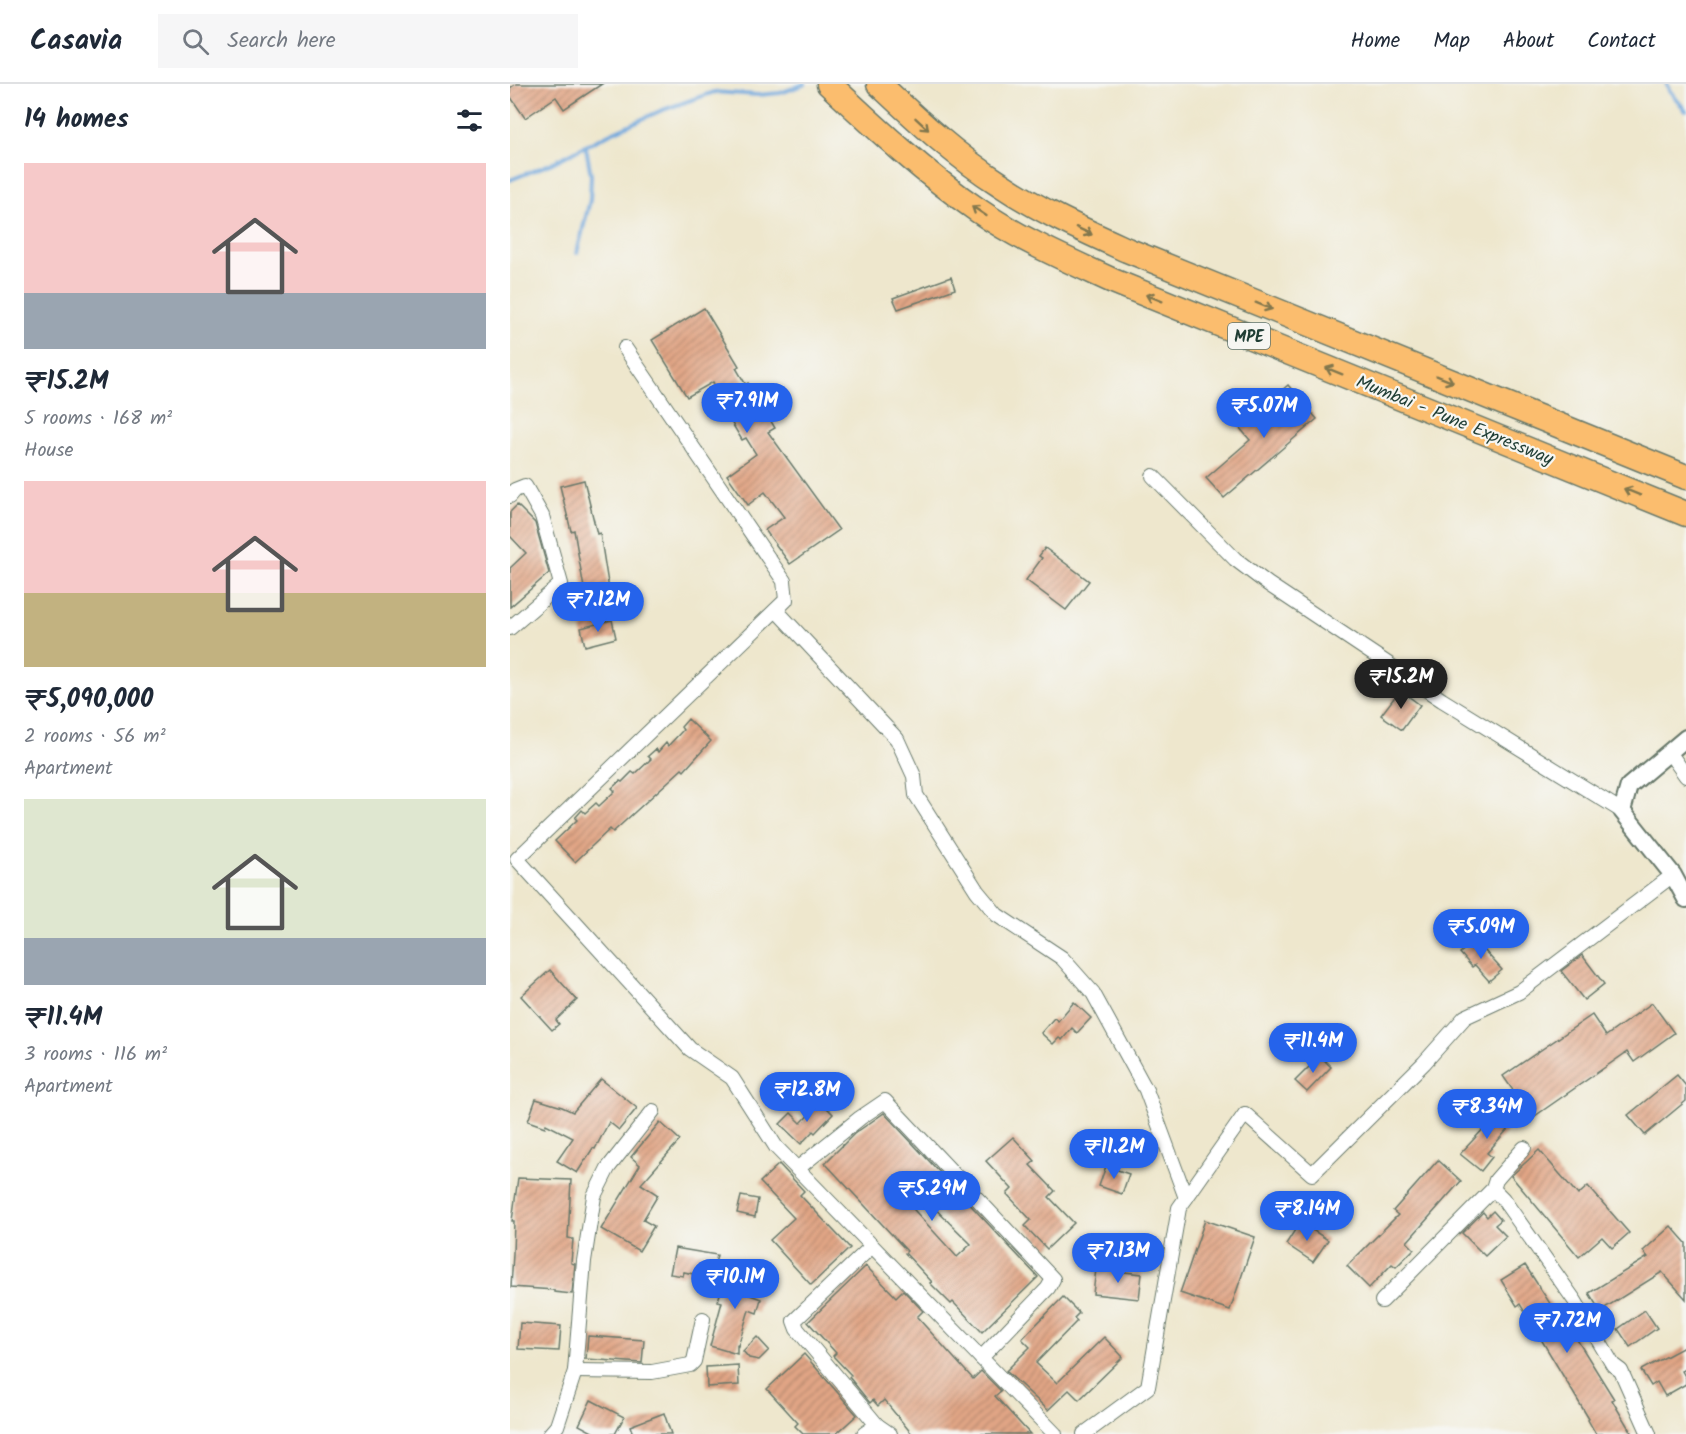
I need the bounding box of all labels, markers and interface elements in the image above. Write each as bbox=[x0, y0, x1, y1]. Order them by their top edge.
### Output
search box bbox=[158, 14, 578, 68]
text: Casavia bbox=[30, 19, 122, 64]
text: Search here bbox=[227, 24, 336, 59]
icon: search bbox=[179, 25, 212, 58]
text: Home bbox=[1351, 25, 1400, 58]
text: Map bbox=[1433, 25, 1470, 58]
text: About bbox=[1503, 25, 1554, 58]
text: Contact bbox=[1587, 25, 1656, 58]
text: 14 homes bbox=[24, 99, 129, 141]
icon: filters bbox=[453, 104, 486, 137]
one-way arrow bbox=[914, 117, 929, 131]
icon: home bbox=[201, 202, 309, 310]
one-way arrow bbox=[972, 205, 988, 217]
one-way arrow bbox=[1074, 225, 1092, 237]
one-way arrow bbox=[1145, 292, 1163, 303]
one-way arrow bbox=[1254, 301, 1273, 312]
road number: MPE bbox=[1228, 323, 1270, 349]
text: ₹15.2M bbox=[24, 361, 109, 403]
one-way arrow bbox=[1326, 365, 1344, 376]
street label: Mumbai - Pune Expressway bbox=[1351, 368, 1558, 474]
one-way arrow bbox=[1435, 374, 1453, 385]
pin: ₹7.91M bbox=[698, 383, 796, 434]
text: ₹7.91M bbox=[716, 386, 778, 418]
pin: ₹5.07M bbox=[1215, 388, 1313, 439]
text: ₹5.07M bbox=[1230, 391, 1298, 423]
text: 5 rooms · 168 m² bbox=[24, 403, 172, 435]
text: House bbox=[24, 435, 74, 467]
one-way arrow bbox=[1623, 486, 1642, 497]
icon: home bbox=[201, 520, 309, 628]
pin: ₹7.12M bbox=[549, 582, 647, 633]
text: ₹7.12M bbox=[566, 585, 630, 617]
pin: ₹15.2M bbox=[1352, 659, 1450, 710]
text: ₹15.2M bbox=[1368, 662, 1434, 694]
text: ₹5,090,000 bbox=[24, 679, 153, 721]
text: 2 rooms · 56 m² bbox=[24, 721, 166, 753]
text: Apartment bbox=[24, 753, 113, 785]
icon: home bbox=[201, 838, 309, 946]
pin: ₹5.09M bbox=[1432, 909, 1530, 960]
text: ₹5.09M bbox=[1447, 912, 1515, 944]
text: ₹11.4M bbox=[24, 997, 102, 1039]
pin: ₹11.4M bbox=[1264, 1023, 1362, 1074]
text: ₹11.4M bbox=[1283, 1026, 1343, 1058]
text: 3 rooms · 116 m² bbox=[24, 1039, 167, 1071]
text: Apartment bbox=[24, 1071, 113, 1103]
pin: ₹12.8M bbox=[758, 1072, 856, 1123]
text: ₹12.8M bbox=[774, 1075, 840, 1107]
pin: ₹8.34M bbox=[1438, 1089, 1536, 1140]
text: ₹8.34M bbox=[1452, 1092, 1522, 1124]
pin: ₹11.2M bbox=[1065, 1129, 1163, 1180]
text: ₹11.2M bbox=[1084, 1132, 1145, 1164]
pin: ₹5.29M bbox=[883, 1171, 981, 1222]
text: ₹5.29M bbox=[897, 1174, 967, 1206]
pin: ₹8.14M bbox=[1258, 1191, 1356, 1242]
text: ₹8.14M bbox=[1274, 1194, 1340, 1226]
pin: ₹7.13M bbox=[1069, 1233, 1167, 1284]
text: ₹7.13M bbox=[1086, 1236, 1150, 1268]
pin: ₹10.1M bbox=[686, 1259, 784, 1310]
text: ₹10.1M bbox=[705, 1262, 765, 1294]
pin: ₹7.72M bbox=[1518, 1303, 1616, 1354]
text: ₹7.72M bbox=[1533, 1306, 1601, 1338]

